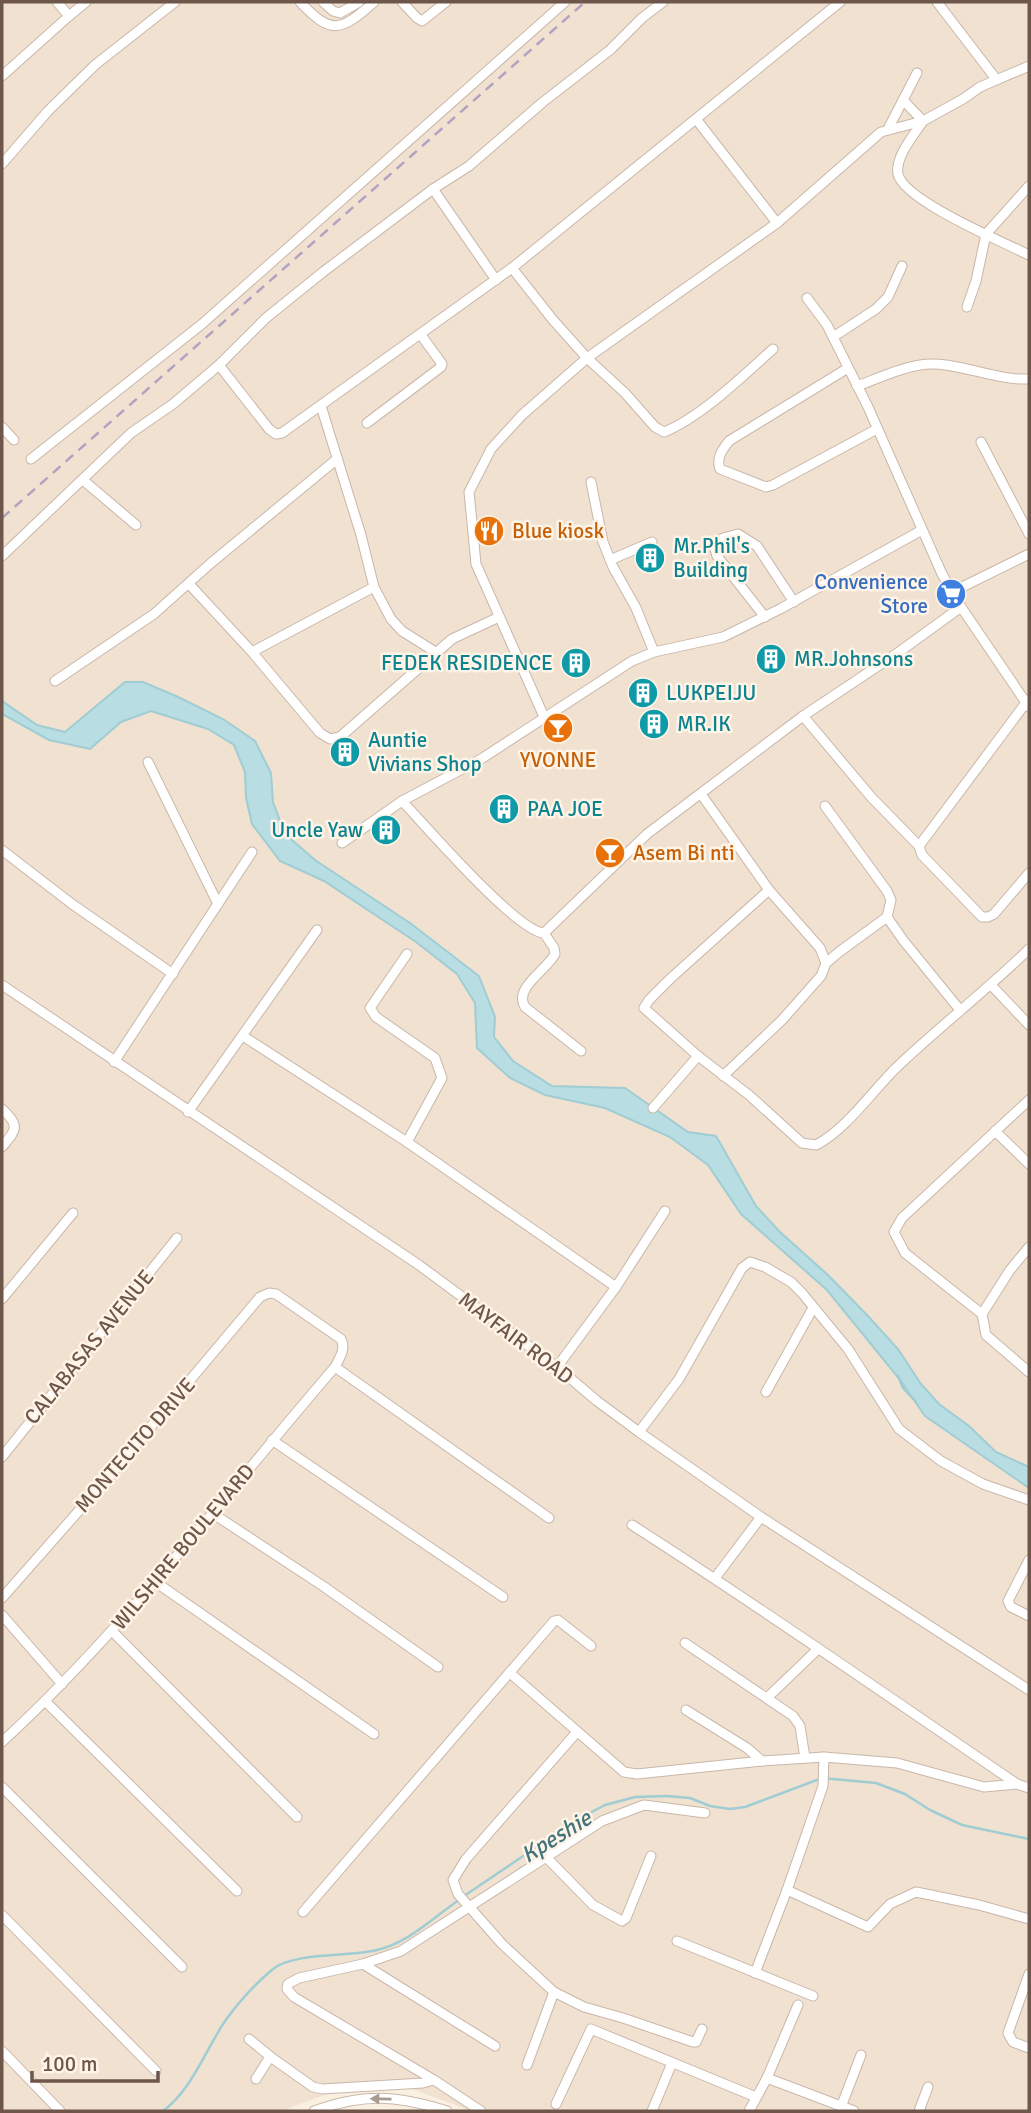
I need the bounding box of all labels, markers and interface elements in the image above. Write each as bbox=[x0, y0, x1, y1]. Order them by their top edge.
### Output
restaurant icon: Blue kiosk bbox=[472, 514, 506, 548]
place label: Blue kiosk bbox=[512, 518, 604, 544]
place label: Mr.Phil's Building bbox=[673, 533, 750, 583]
building icon: Mr.Phil's Building bbox=[633, 541, 667, 575]
place label: Convenience Store bbox=[814, 569, 928, 619]
supermarket icon: Convenience Store bbox=[934, 577, 968, 611]
building icon: MR.Johnsons bbox=[754, 642, 788, 676]
building icon: FEDEK RESIDENCE bbox=[559, 646, 593, 680]
place label: MR.Johnsons bbox=[794, 646, 913, 672]
place label: FEDEK RESIDENCE bbox=[381, 650, 553, 676]
building icon: LUKPEIJU bbox=[626, 676, 660, 710]
place label: LUKPEIJU bbox=[666, 680, 756, 706]
building icon: MR.IK bbox=[637, 707, 671, 741]
bar icon: YVONNE bbox=[541, 711, 575, 745]
place label: MR.IK bbox=[677, 711, 731, 737]
place label: Auntie Vivians Shop bbox=[368, 727, 482, 777]
building icon: Auntie Vivians Shop bbox=[328, 735, 362, 769]
place label: YVONNE bbox=[520, 747, 596, 773]
building icon: PAA JOE bbox=[487, 792, 521, 826]
place label: PAA JOE bbox=[527, 796, 603, 822]
building icon: Uncle Yaw bbox=[369, 813, 403, 847]
place label: Uncle Yaw bbox=[271, 817, 363, 843]
bar icon: Asem Bi nti bbox=[593, 836, 627, 870]
place label: Asem Bi nti bbox=[633, 840, 735, 866]
street label: CALABASAS AVENUE bbox=[19, 1264, 159, 1430]
street label: MAYFAIR ROAD bbox=[453, 1286, 579, 1390]
street label: MONTECITO DRIVE bbox=[69, 1372, 201, 1518]
street label: WILSHIRE BOULEVARD bbox=[106, 1459, 260, 1635]
water label: Kpeshie bbox=[516, 1803, 598, 1869]
scale bar bbox=[32, 2039, 158, 2084]
text: 100 m bbox=[42, 2051, 97, 2077]
one-way arrow bbox=[370, 2093, 392, 2104]

